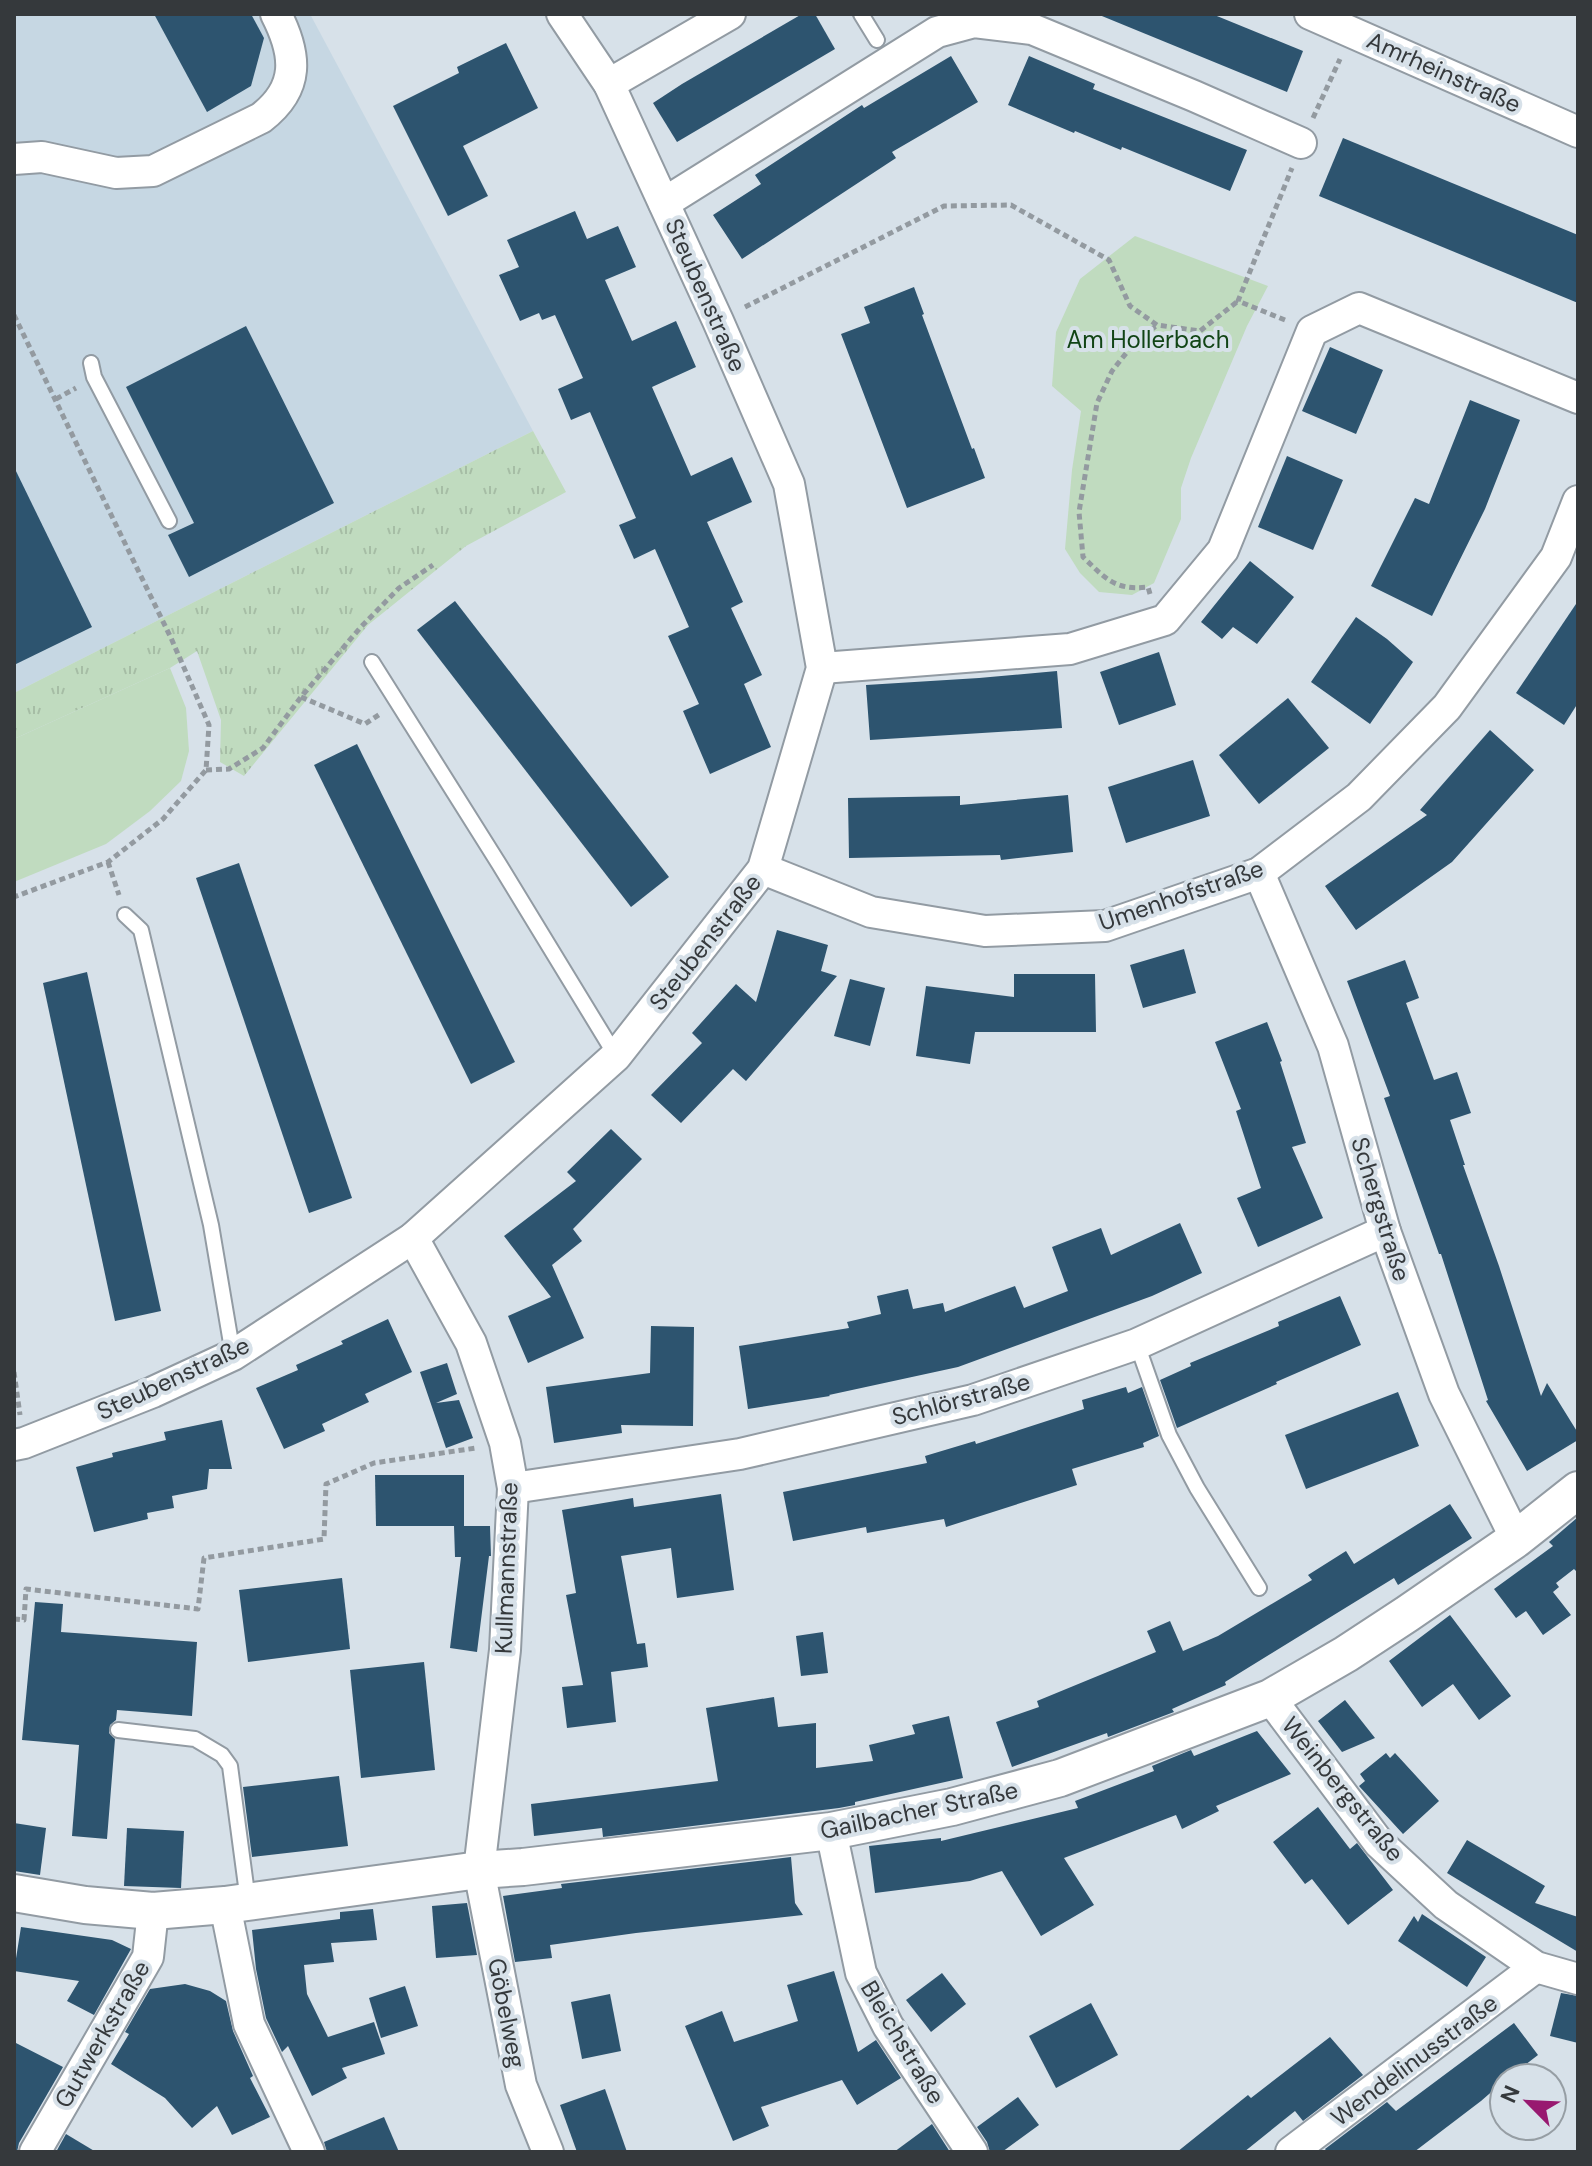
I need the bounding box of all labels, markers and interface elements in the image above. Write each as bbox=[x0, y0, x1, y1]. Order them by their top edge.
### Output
street label: Amrheinstraße bbox=[1362, 24, 1526, 120]
street label: Steubenstraße bbox=[658, 213, 754, 377]
park label: Am Hollerbach bbox=[1066, 324, 1230, 355]
street label: Umenhofstraße bbox=[1095, 852, 1267, 938]
street label: Steubenstraße bbox=[642, 868, 768, 1016]
street label: Schergstraße bbox=[1344, 1133, 1418, 1285]
street label: Steubenstraße bbox=[92, 1329, 254, 1427]
street label: Schlörstraße bbox=[888, 1366, 1034, 1432]
street label: Kullmannstraße bbox=[488, 1481, 524, 1655]
street label: Weinbergstraße bbox=[1275, 1710, 1411, 1868]
street label: Gailbacher Straße bbox=[817, 1774, 1021, 1846]
street label: Gutwerkstraße bbox=[47, 1955, 157, 2113]
street label: Göbelweg bbox=[481, 1955, 533, 2071]
street label: Bleichstraße bbox=[854, 1975, 952, 2109]
street label: Wendelinusstraße bbox=[1324, 1987, 1504, 2133]
north arrow bbox=[1488, 2062, 1568, 2142]
text: N bbox=[1494, 2081, 1527, 2107]

